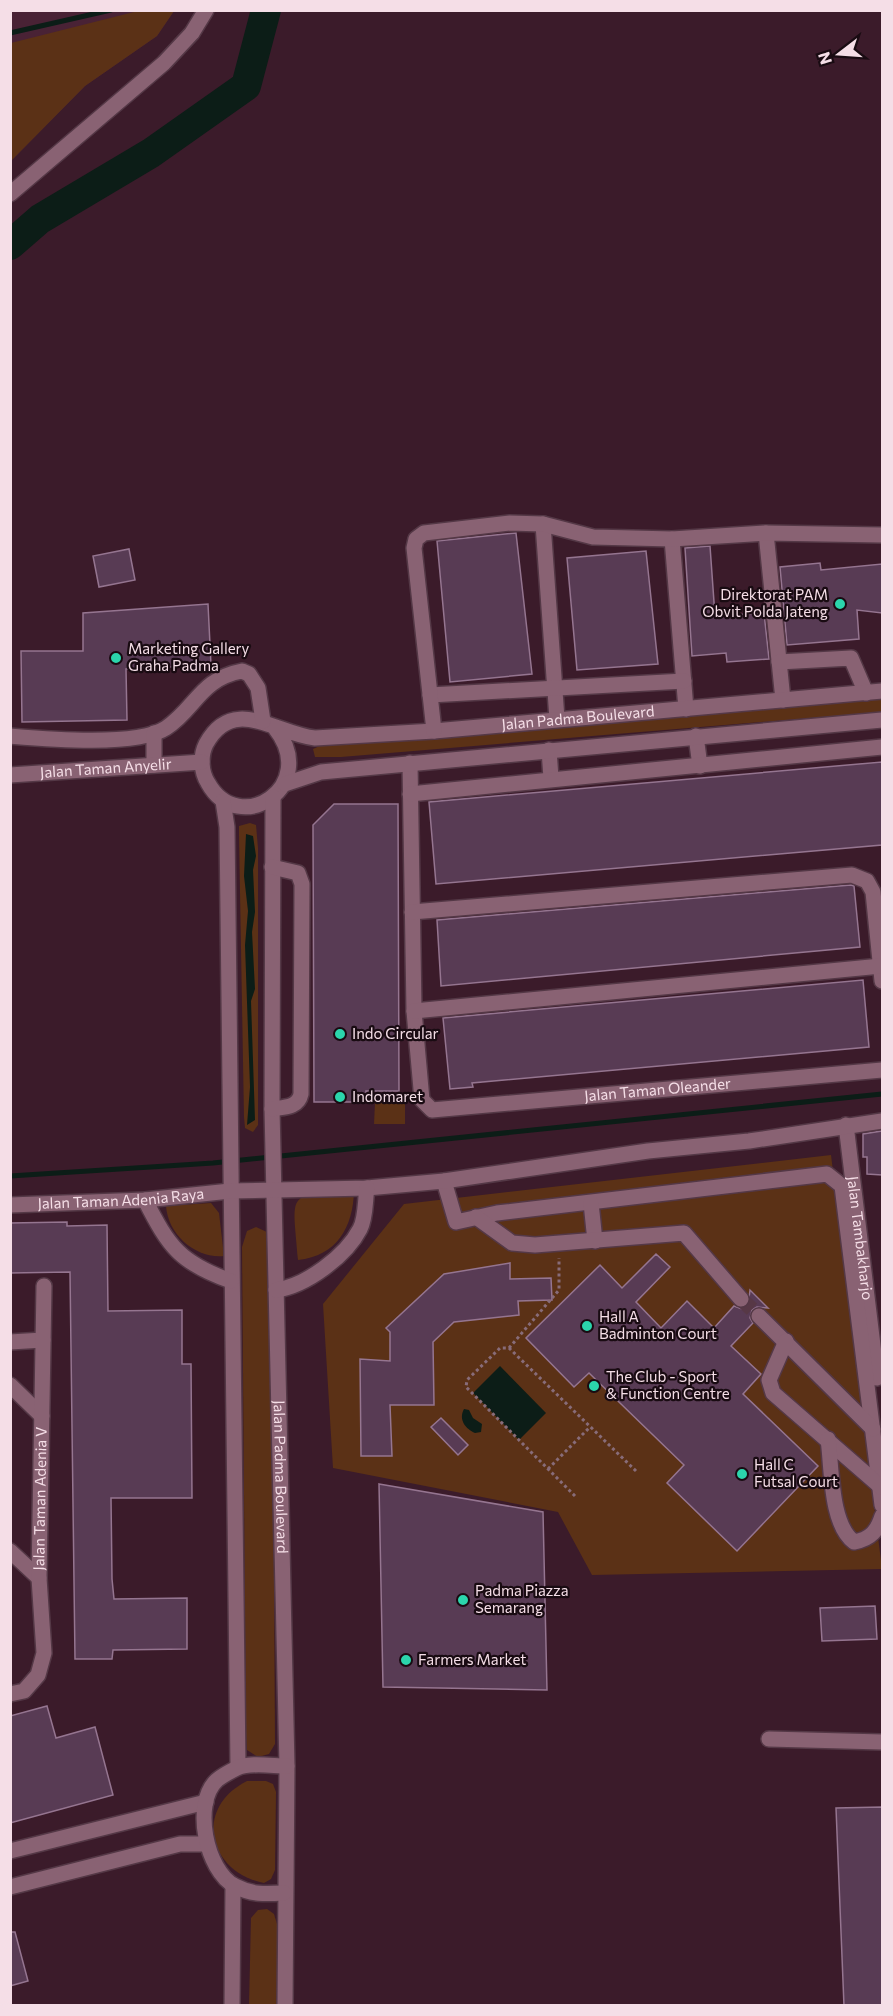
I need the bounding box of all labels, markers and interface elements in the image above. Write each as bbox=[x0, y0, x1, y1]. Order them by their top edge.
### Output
north arrow bbox=[809, 24, 869, 84]
text: N bbox=[813, 50, 835, 67]
place label: Direktorat PAM Obvit Polda Jateng bbox=[702, 585, 828, 620]
marker: Direktorat PAM Obvit Polda Jateng bbox=[833, 597, 847, 611]
place label: Marketing Gallery Graha Padma bbox=[128, 639, 250, 674]
marker: Marketing Gallery Graha Padma bbox=[109, 651, 123, 665]
street label: Jalan Padma Boulevard bbox=[501, 701, 655, 733]
street label: Jalan Taman Anyelir bbox=[39, 754, 172, 781]
place label: Indo Circular bbox=[352, 1024, 439, 1042]
marker: Indo Circular bbox=[333, 1027, 347, 1041]
street label: Jalan Taman Oleander bbox=[583, 1073, 732, 1104]
place label: Indomaret bbox=[352, 1087, 423, 1105]
marker: Indomaret bbox=[333, 1090, 347, 1104]
street label: Jalan Tambakharjo bbox=[844, 1175, 877, 1301]
street label: Jalan Taman Adenia Raya bbox=[37, 1184, 205, 1212]
place label: Hall A Badminton Court bbox=[599, 1307, 717, 1342]
marker: Hall A Badminton Court bbox=[580, 1319, 594, 1333]
place label: The Club - Sport & Function Centre bbox=[606, 1367, 730, 1402]
marker: The Club - Sport & Function Centre bbox=[587, 1379, 601, 1393]
street label: Jalan Padma Boulevard bbox=[271, 1400, 292, 1554]
street label: Jalan Taman Adenia V bbox=[29, 1426, 50, 1571]
place label: Hall C Futsal Court bbox=[754, 1455, 838, 1490]
marker: Hall C Futsal Court bbox=[735, 1467, 749, 1481]
place label: Padma Piazza Semarang bbox=[475, 1581, 569, 1616]
marker: Padma Piazza Semarang bbox=[456, 1593, 470, 1607]
place label: Farmers Market bbox=[418, 1650, 526, 1668]
marker: Farmers Market bbox=[399, 1653, 413, 1667]

